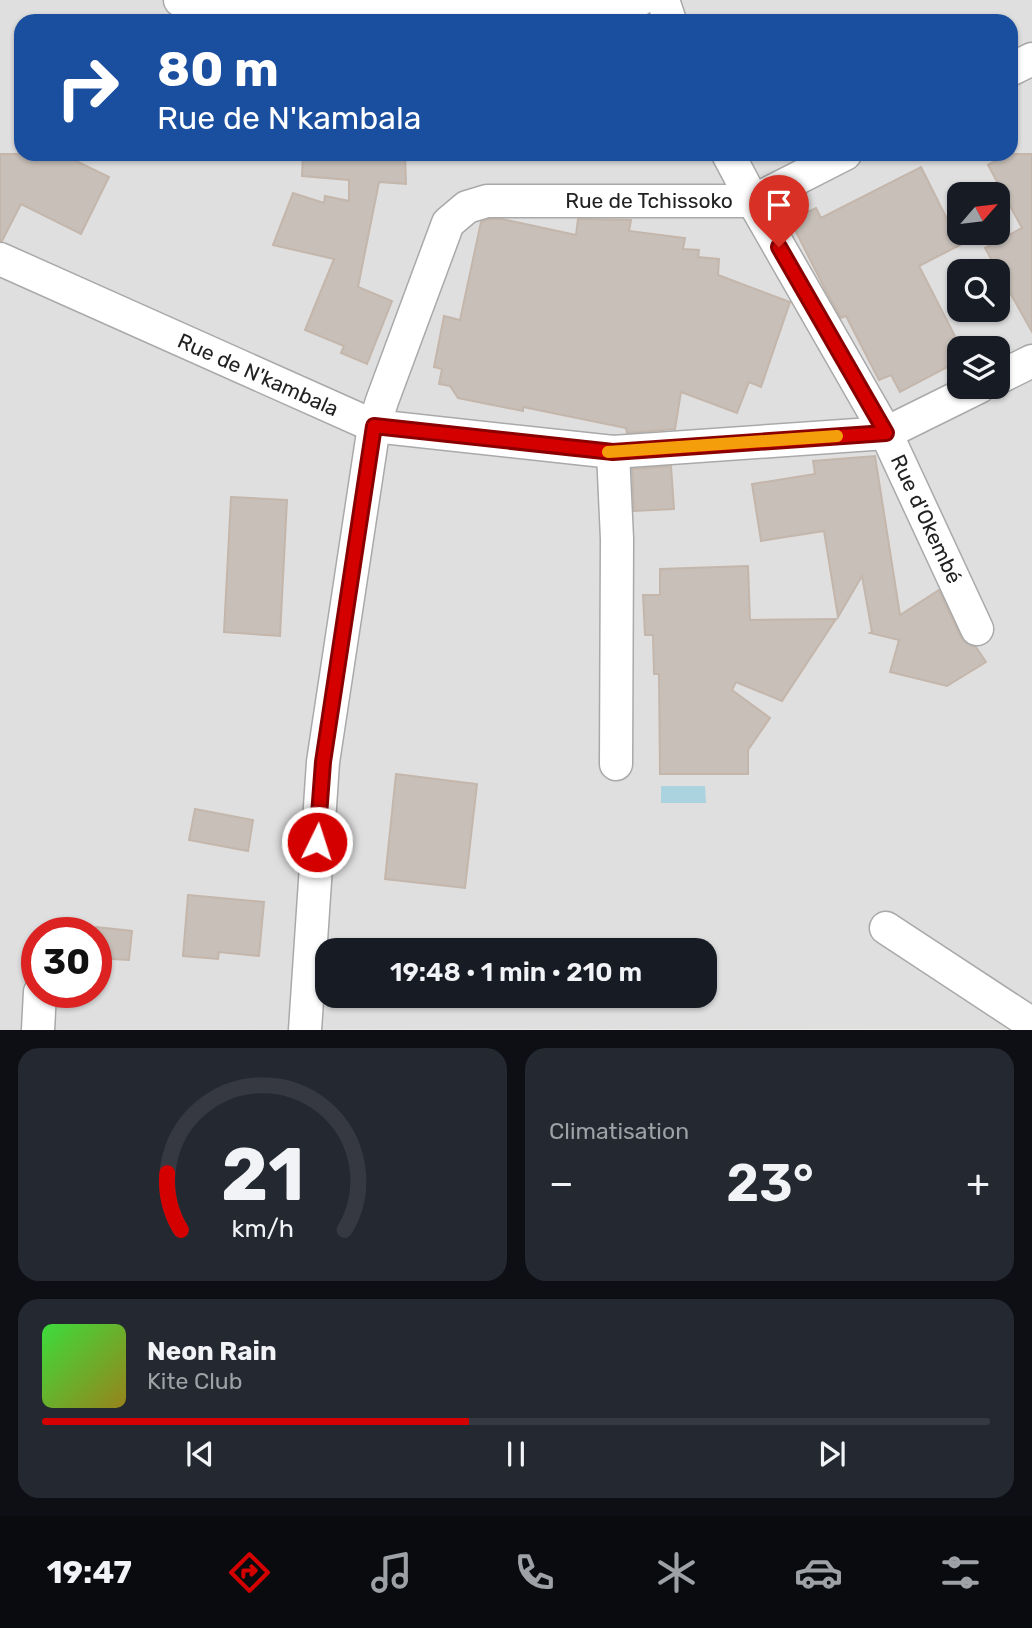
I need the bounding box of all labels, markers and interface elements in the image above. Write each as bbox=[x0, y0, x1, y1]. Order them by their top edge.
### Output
text: 80 m bbox=[157, 40, 279, 98]
icon: right bbox=[42, 42, 133, 133]
text: Rue de N'kambala bbox=[157, 99, 421, 137]
pin bbox=[749, 175, 809, 247]
north arrow bbox=[947, 182, 1010, 245]
map controls bbox=[947, 182, 1010, 399]
icon: arrive bbox=[760, 186, 798, 224]
street label: Rue de Tchissoko bbox=[565, 188, 733, 213]
button: search bbox=[947, 259, 1010, 322]
street label: Rue de N'kambala bbox=[174, 328, 343, 421]
button: layers bbox=[947, 336, 1010, 399]
street label: Rue d'Okembé bbox=[886, 450, 967, 587]
position arrow bbox=[280, 805, 354, 879]
speed limit sign: 30 bbox=[21, 917, 112, 1008]
text: 19:48 · 1 min · 210 m bbox=[390, 957, 642, 988]
text: Climatisation bbox=[549, 1117, 689, 1145]
text: 21 bbox=[221, 1133, 304, 1219]
text: 23° bbox=[726, 1152, 814, 1214]
text: − bbox=[549, 1160, 574, 1206]
text: + bbox=[966, 1160, 990, 1206]
text: km/h bbox=[231, 1214, 294, 1243]
text: Neon Rain bbox=[147, 1336, 277, 1367]
text: Kite Club bbox=[147, 1367, 242, 1395]
icon: previous bbox=[181, 1435, 219, 1473]
icon: pause bbox=[497, 1435, 535, 1473]
icon: next bbox=[813, 1435, 851, 1473]
icon: directions bbox=[225, 1548, 274, 1597]
icon: music bbox=[367, 1548, 416, 1597]
icon: phone bbox=[510, 1548, 559, 1597]
icon: climate bbox=[652, 1548, 701, 1597]
icon: car bbox=[794, 1548, 843, 1597]
icon: filters bbox=[936, 1548, 985, 1597]
text: 19:47 bbox=[47, 1553, 132, 1591]

